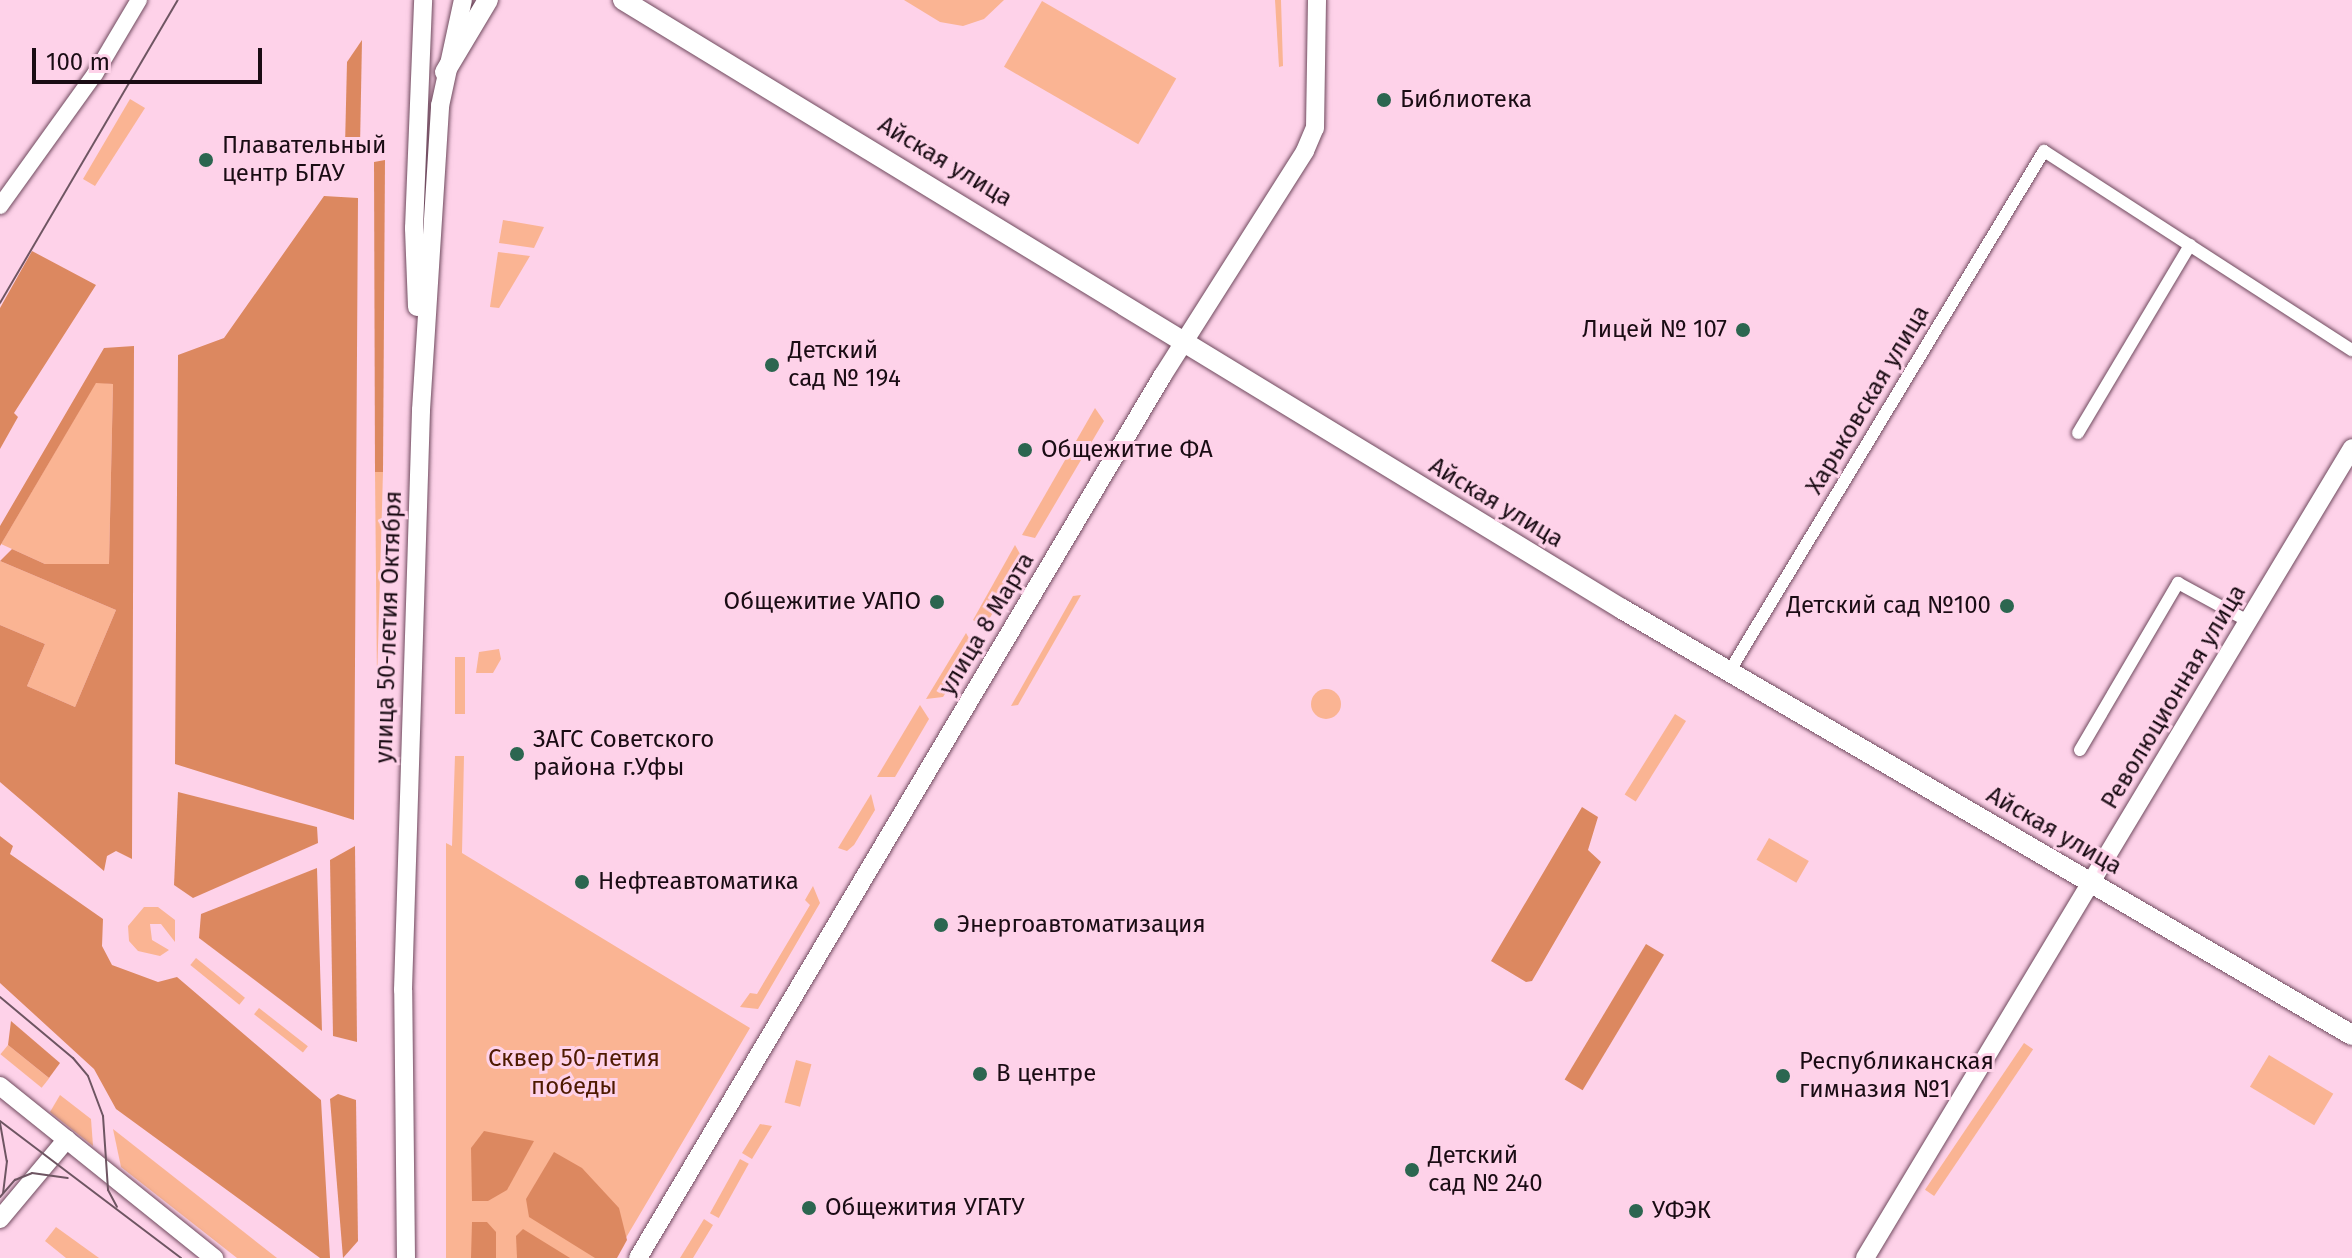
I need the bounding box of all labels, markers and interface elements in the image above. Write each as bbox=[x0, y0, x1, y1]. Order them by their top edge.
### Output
scale bar bbox=[36, 32, 266, 82]
text: 100 m bbox=[46, 48, 110, 76]
place label: Библиотека bbox=[1400, 86, 1532, 114]
marker: Библиотека bbox=[1375, 91, 1393, 109]
street label: Айская улица bbox=[873, 111, 1017, 213]
place label: Плавательный центр БГАУ bbox=[222, 132, 386, 188]
marker: Плавательный центр БГАУ bbox=[197, 151, 215, 169]
street label: Харьковская улица bbox=[1800, 300, 1936, 500]
place label: Лицей № 107 bbox=[1582, 316, 1727, 344]
marker: Лицей № 107 bbox=[1734, 321, 1752, 339]
place label: Детский сад № 194 bbox=[788, 337, 901, 393]
marker: Детский сад № 194 bbox=[763, 356, 781, 374]
place label: Общежитие ФА bbox=[1041, 436, 1213, 464]
marker: Общежитие ФА bbox=[1016, 441, 1034, 459]
street label: Айская улица bbox=[1424, 452, 1568, 554]
street label: улица 50-летия Октября bbox=[370, 490, 408, 764]
street label: улица 8 Марта bbox=[933, 548, 1041, 700]
street label: Революционная улица bbox=[2096, 580, 2252, 814]
place label: Общежитие УАПО bbox=[724, 588, 921, 616]
place label: Детский сад №100 bbox=[1786, 592, 1991, 620]
marker: Общежитие УАПО bbox=[928, 593, 946, 611]
marker: Детский сад №100 bbox=[1998, 597, 2016, 615]
place label: ЗАГС Советского района г.Уфы bbox=[533, 726, 714, 782]
marker: ЗАГС Советского района г.Уфы bbox=[508, 745, 526, 763]
street label: Айская улица bbox=[1981, 781, 2127, 881]
place label: Нефтеавтоматика bbox=[598, 868, 799, 896]
marker: Нефтеавтоматика bbox=[573, 873, 591, 891]
place label: Энергоавтоматизация bbox=[957, 911, 1206, 939]
marker: Энергоавтоматизация bbox=[932, 916, 950, 934]
park label: Сквер 50-летия победы bbox=[488, 1045, 660, 1101]
place label: Республиканская гимназия №1 bbox=[1799, 1048, 1994, 1104]
place label: В центре bbox=[996, 1060, 1096, 1088]
marker: В центре bbox=[971, 1065, 989, 1083]
marker: Республиканская гимназия №1 bbox=[1774, 1067, 1792, 1085]
place label: Детский сад № 240 bbox=[1428, 1142, 1543, 1198]
marker: Детский сад № 240 bbox=[1403, 1161, 1421, 1179]
place label: Общежития УГАТУ bbox=[825, 1194, 1024, 1222]
place label: УФЭК bbox=[1652, 1197, 1711, 1225]
marker: Общежития УГАТУ bbox=[800, 1199, 818, 1217]
marker: УФЭК bbox=[1627, 1202, 1645, 1220]

